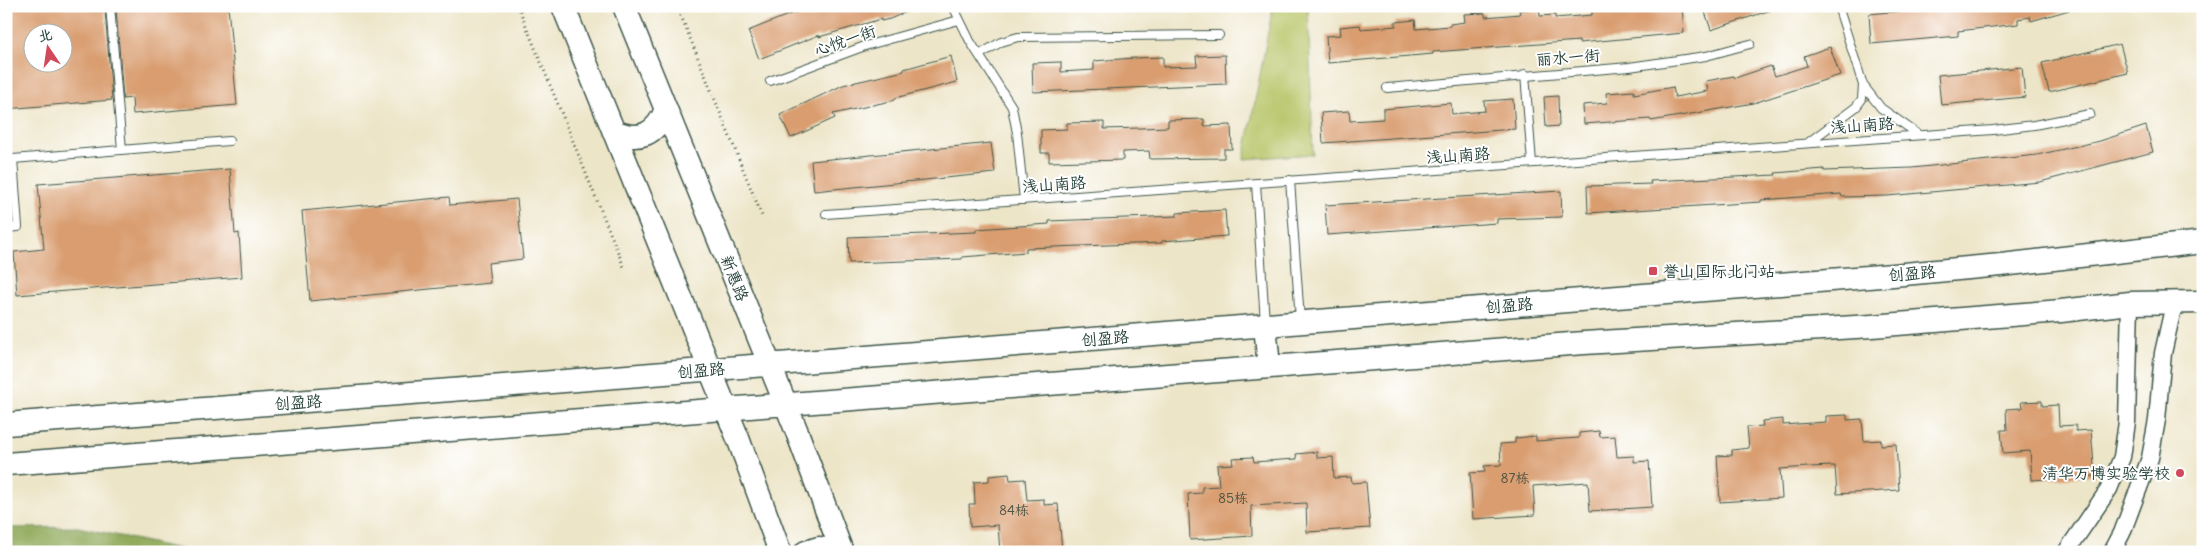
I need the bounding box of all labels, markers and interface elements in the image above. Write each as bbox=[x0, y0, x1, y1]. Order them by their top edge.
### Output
street label: 心悦一街 bbox=[811, 20, 879, 60]
north arrow bbox=[22, 22, 72, 72]
text: 北 bbox=[36, 25, 54, 46]
street label: 丽水一街 bbox=[1535, 45, 1601, 69]
street label: 浅山南路 bbox=[1829, 113, 1895, 137]
street label: 浅山南路 bbox=[1425, 143, 1491, 167]
street label: 浅山南路 bbox=[1021, 172, 1087, 196]
street label: 新惠路 bbox=[717, 252, 753, 304]
place label: 誉山国际北门站 bbox=[1663, 261, 1775, 281]
street label: 创盈路 bbox=[1887, 261, 1937, 285]
marker: 誉山国际北门站 bbox=[1647, 265, 1659, 277]
street label: 创盈路 bbox=[1484, 293, 1534, 317]
street label: 创盈路 bbox=[1080, 326, 1130, 350]
street label: 创盈路 bbox=[676, 358, 726, 382]
street label: 创盈路 bbox=[273, 390, 323, 414]
place label: 清华万博实验学校 bbox=[2042, 463, 2170, 483]
marker: 清华万博实验学校 bbox=[2174, 467, 2186, 479]
house number: 87栋 bbox=[1501, 469, 1529, 487]
house number: 85栋 bbox=[1218, 489, 1248, 507]
house number: 84栋 bbox=[999, 501, 1029, 519]

